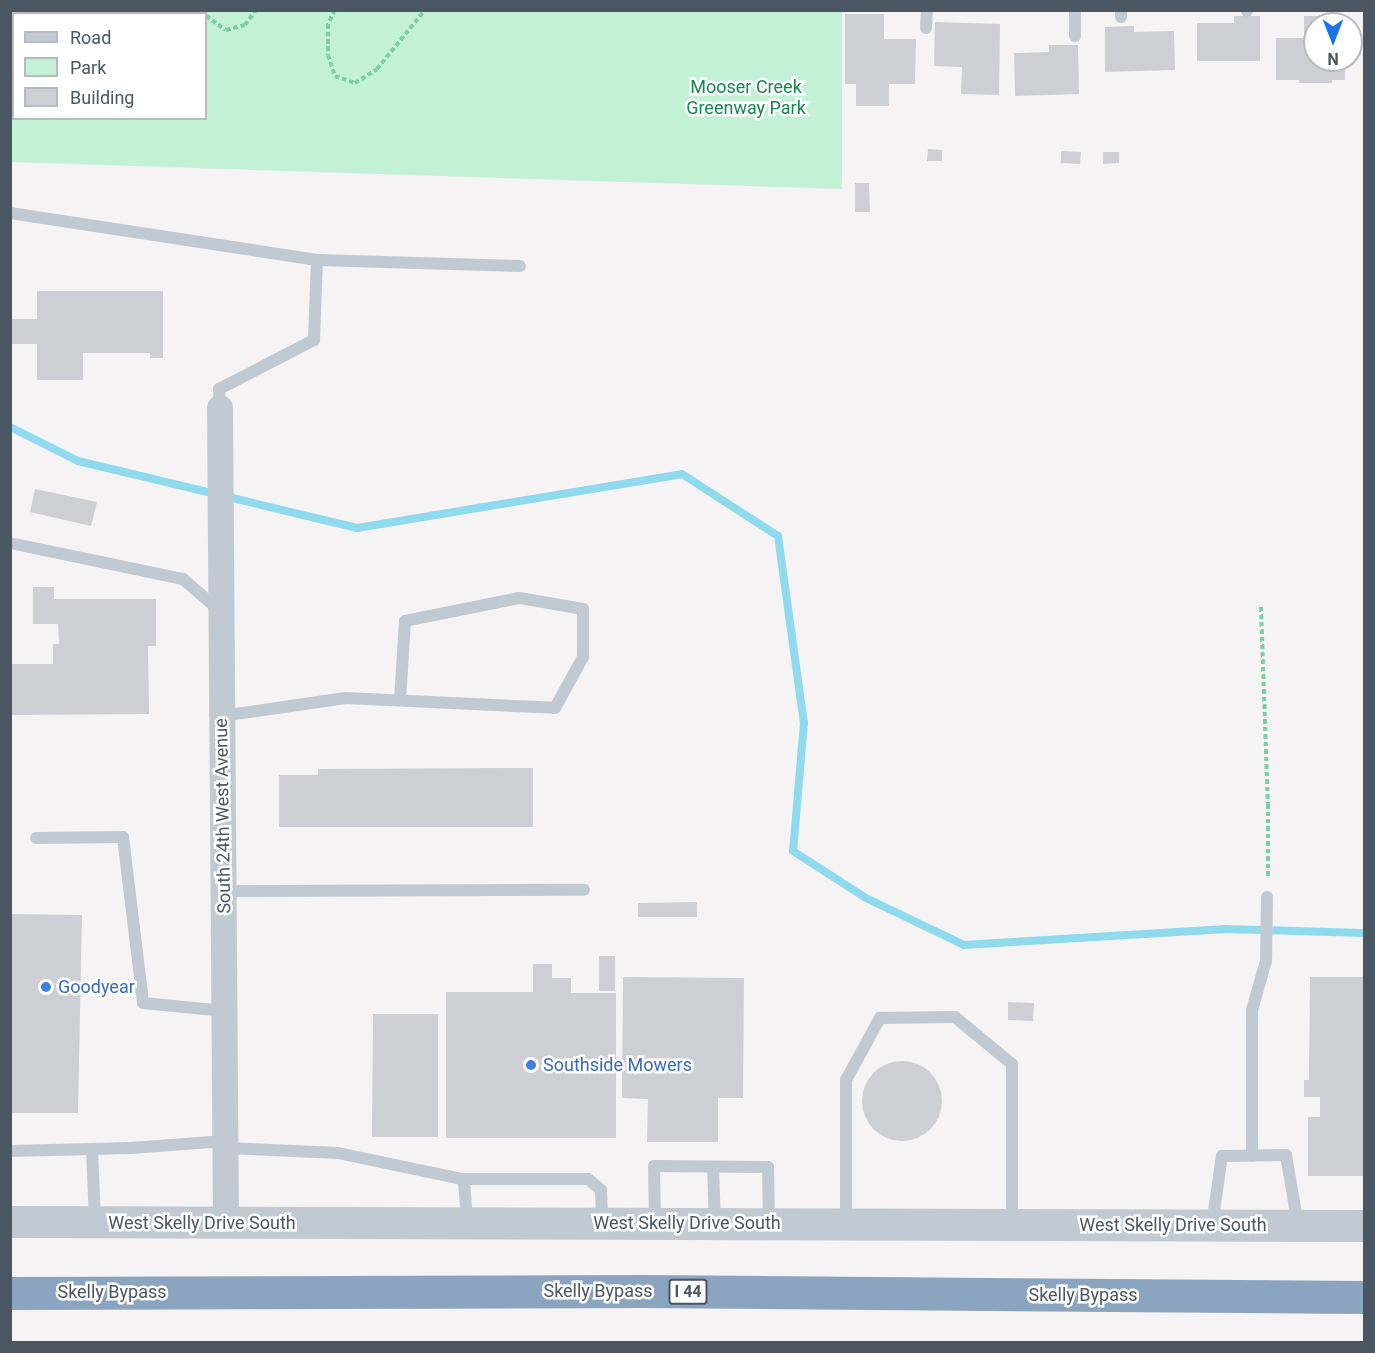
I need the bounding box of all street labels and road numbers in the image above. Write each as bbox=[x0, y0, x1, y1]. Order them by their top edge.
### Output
street label: South 24th West Avenue bbox=[210, 718, 236, 914]
street label: West Skelly Drive South bbox=[108, 1212, 296, 1234]
street label: West Skelly Drive South bbox=[593, 1212, 781, 1234]
street label: West Skelly Drive South bbox=[1079, 1214, 1267, 1236]
road number: I 44 bbox=[667, 1279, 709, 1305]
street label: Skelly Bypass bbox=[543, 1280, 653, 1302]
street label: Skelly Bypass bbox=[57, 1281, 167, 1303]
street label: Skelly Bypass bbox=[1028, 1284, 1138, 1306]

